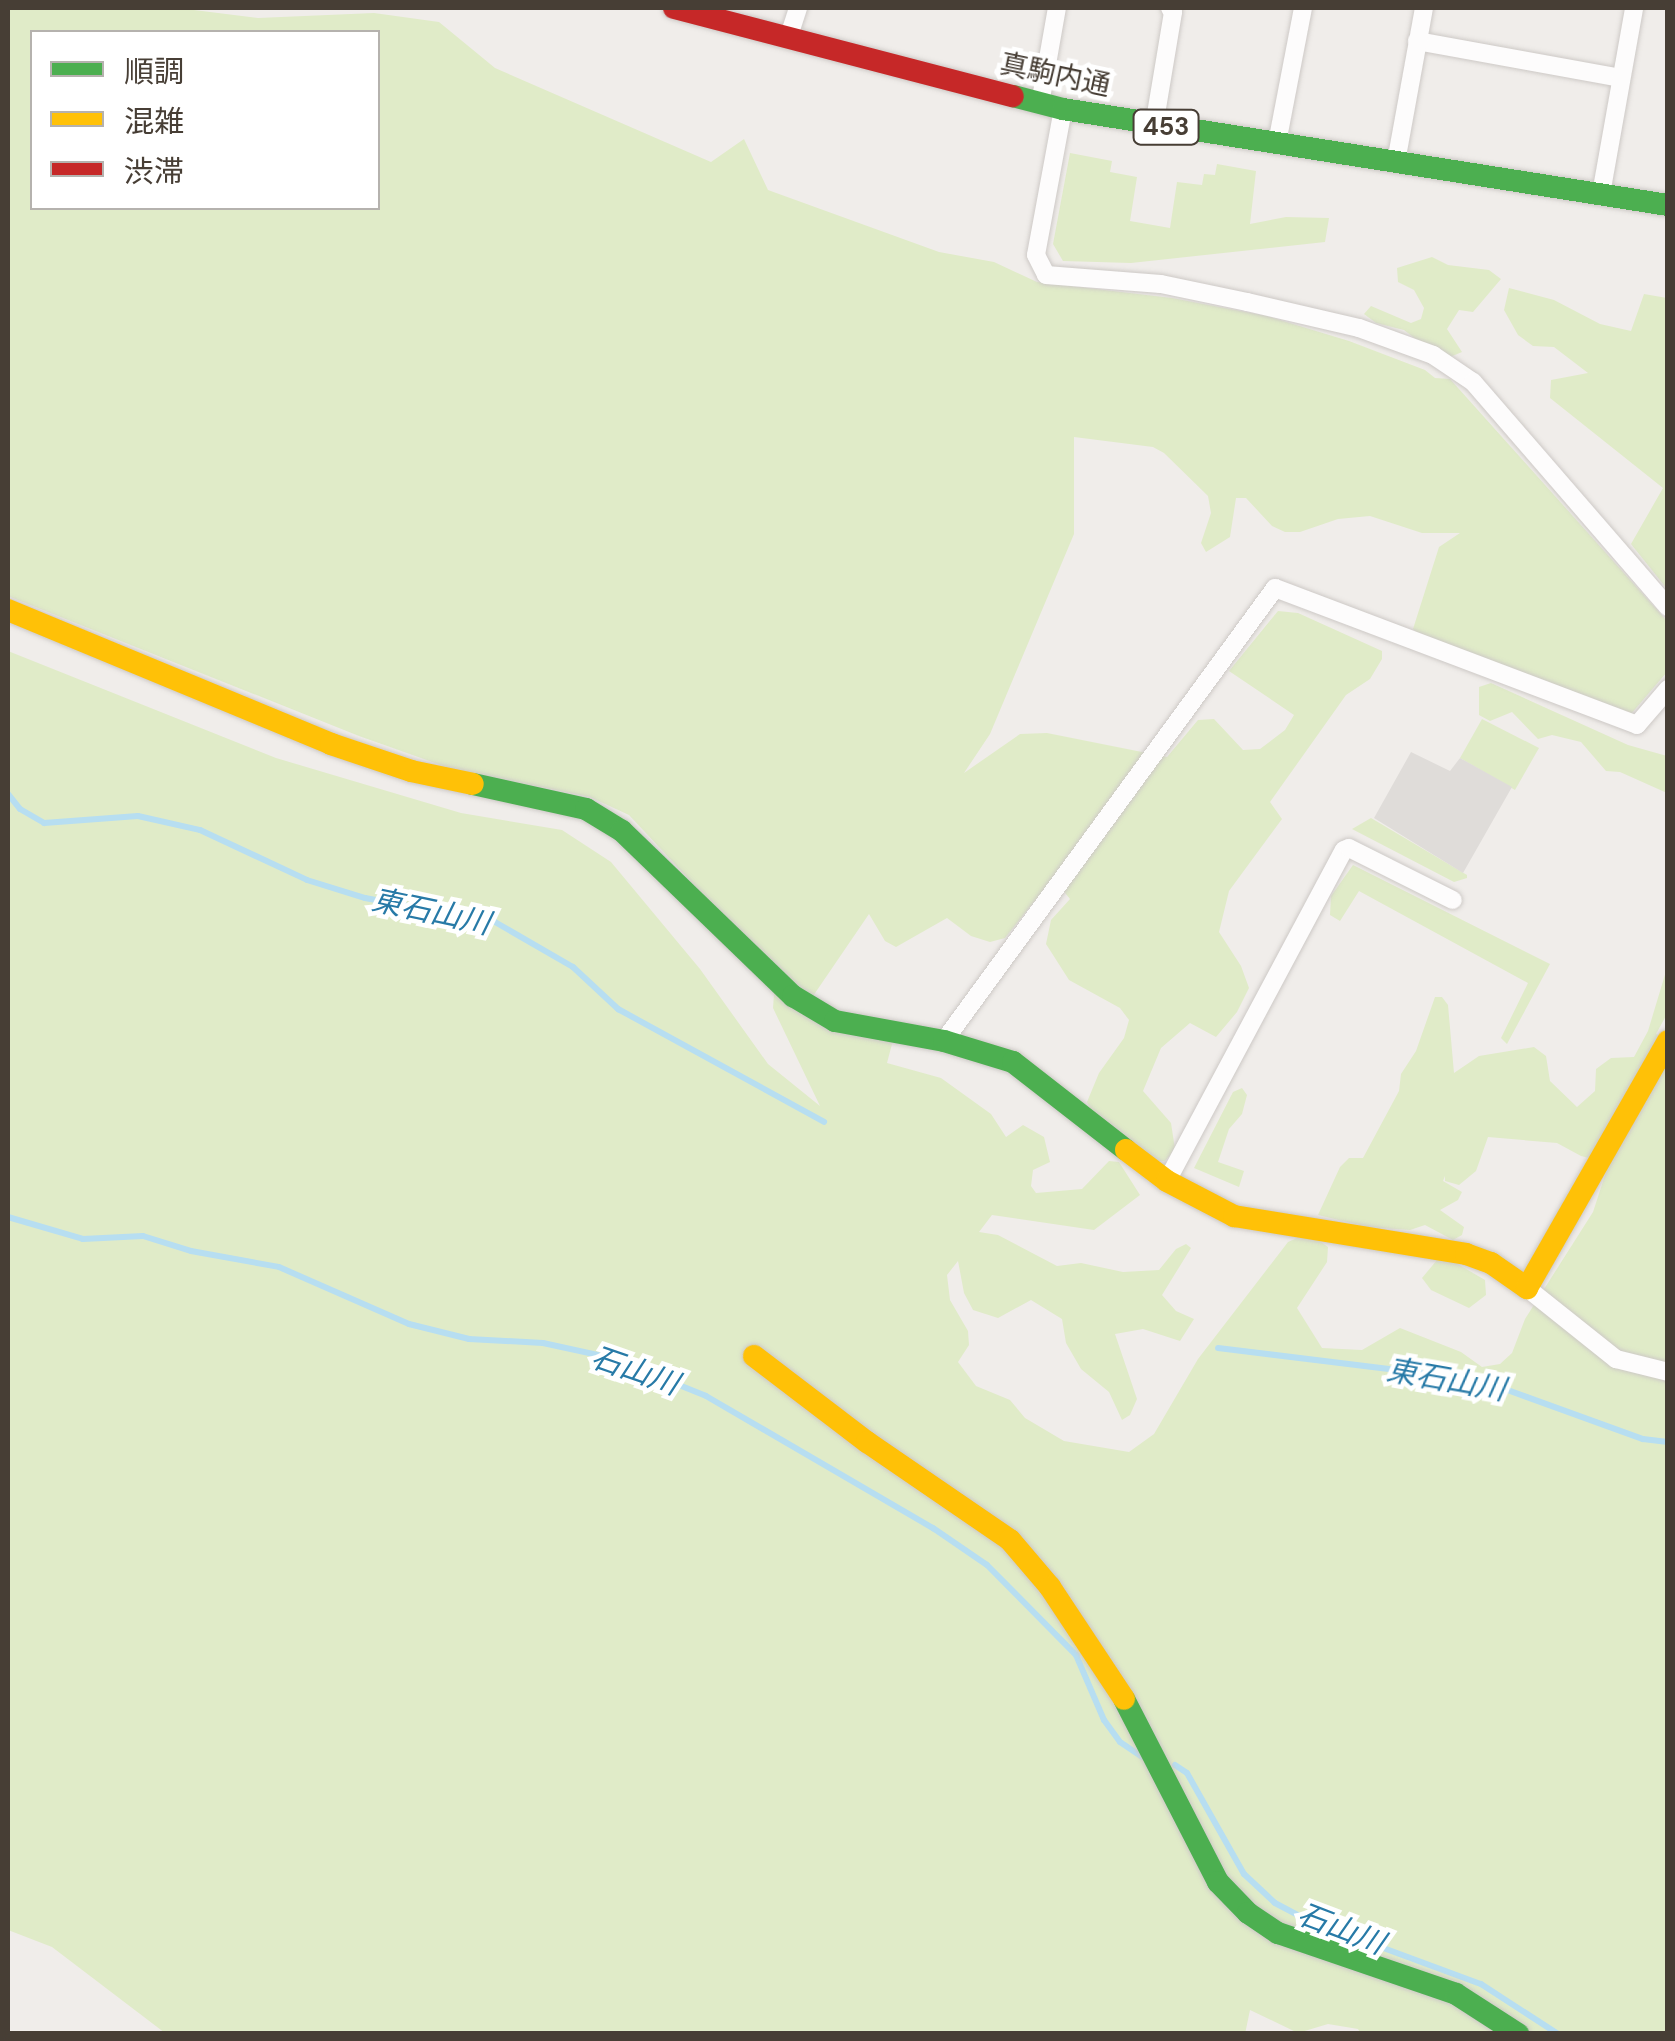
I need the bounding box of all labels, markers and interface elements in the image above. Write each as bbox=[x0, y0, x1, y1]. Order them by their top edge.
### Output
legend bbox=[30, 30, 380, 210]
street label: 真駒内通 bbox=[997, 47, 1113, 103]
text: 順調 bbox=[124, 52, 184, 91]
text: 混雑 bbox=[124, 102, 184, 141]
road number: 453 bbox=[1131, 107, 1201, 147]
text: 渋滞 bbox=[124, 152, 184, 191]
water label: 東石山川 bbox=[369, 882, 493, 942]
water label: 石山川 bbox=[587, 1339, 683, 1403]
water label: 東石山川 bbox=[1384, 1352, 1508, 1408]
water label: 石山川 bbox=[1293, 1896, 1389, 1962]

